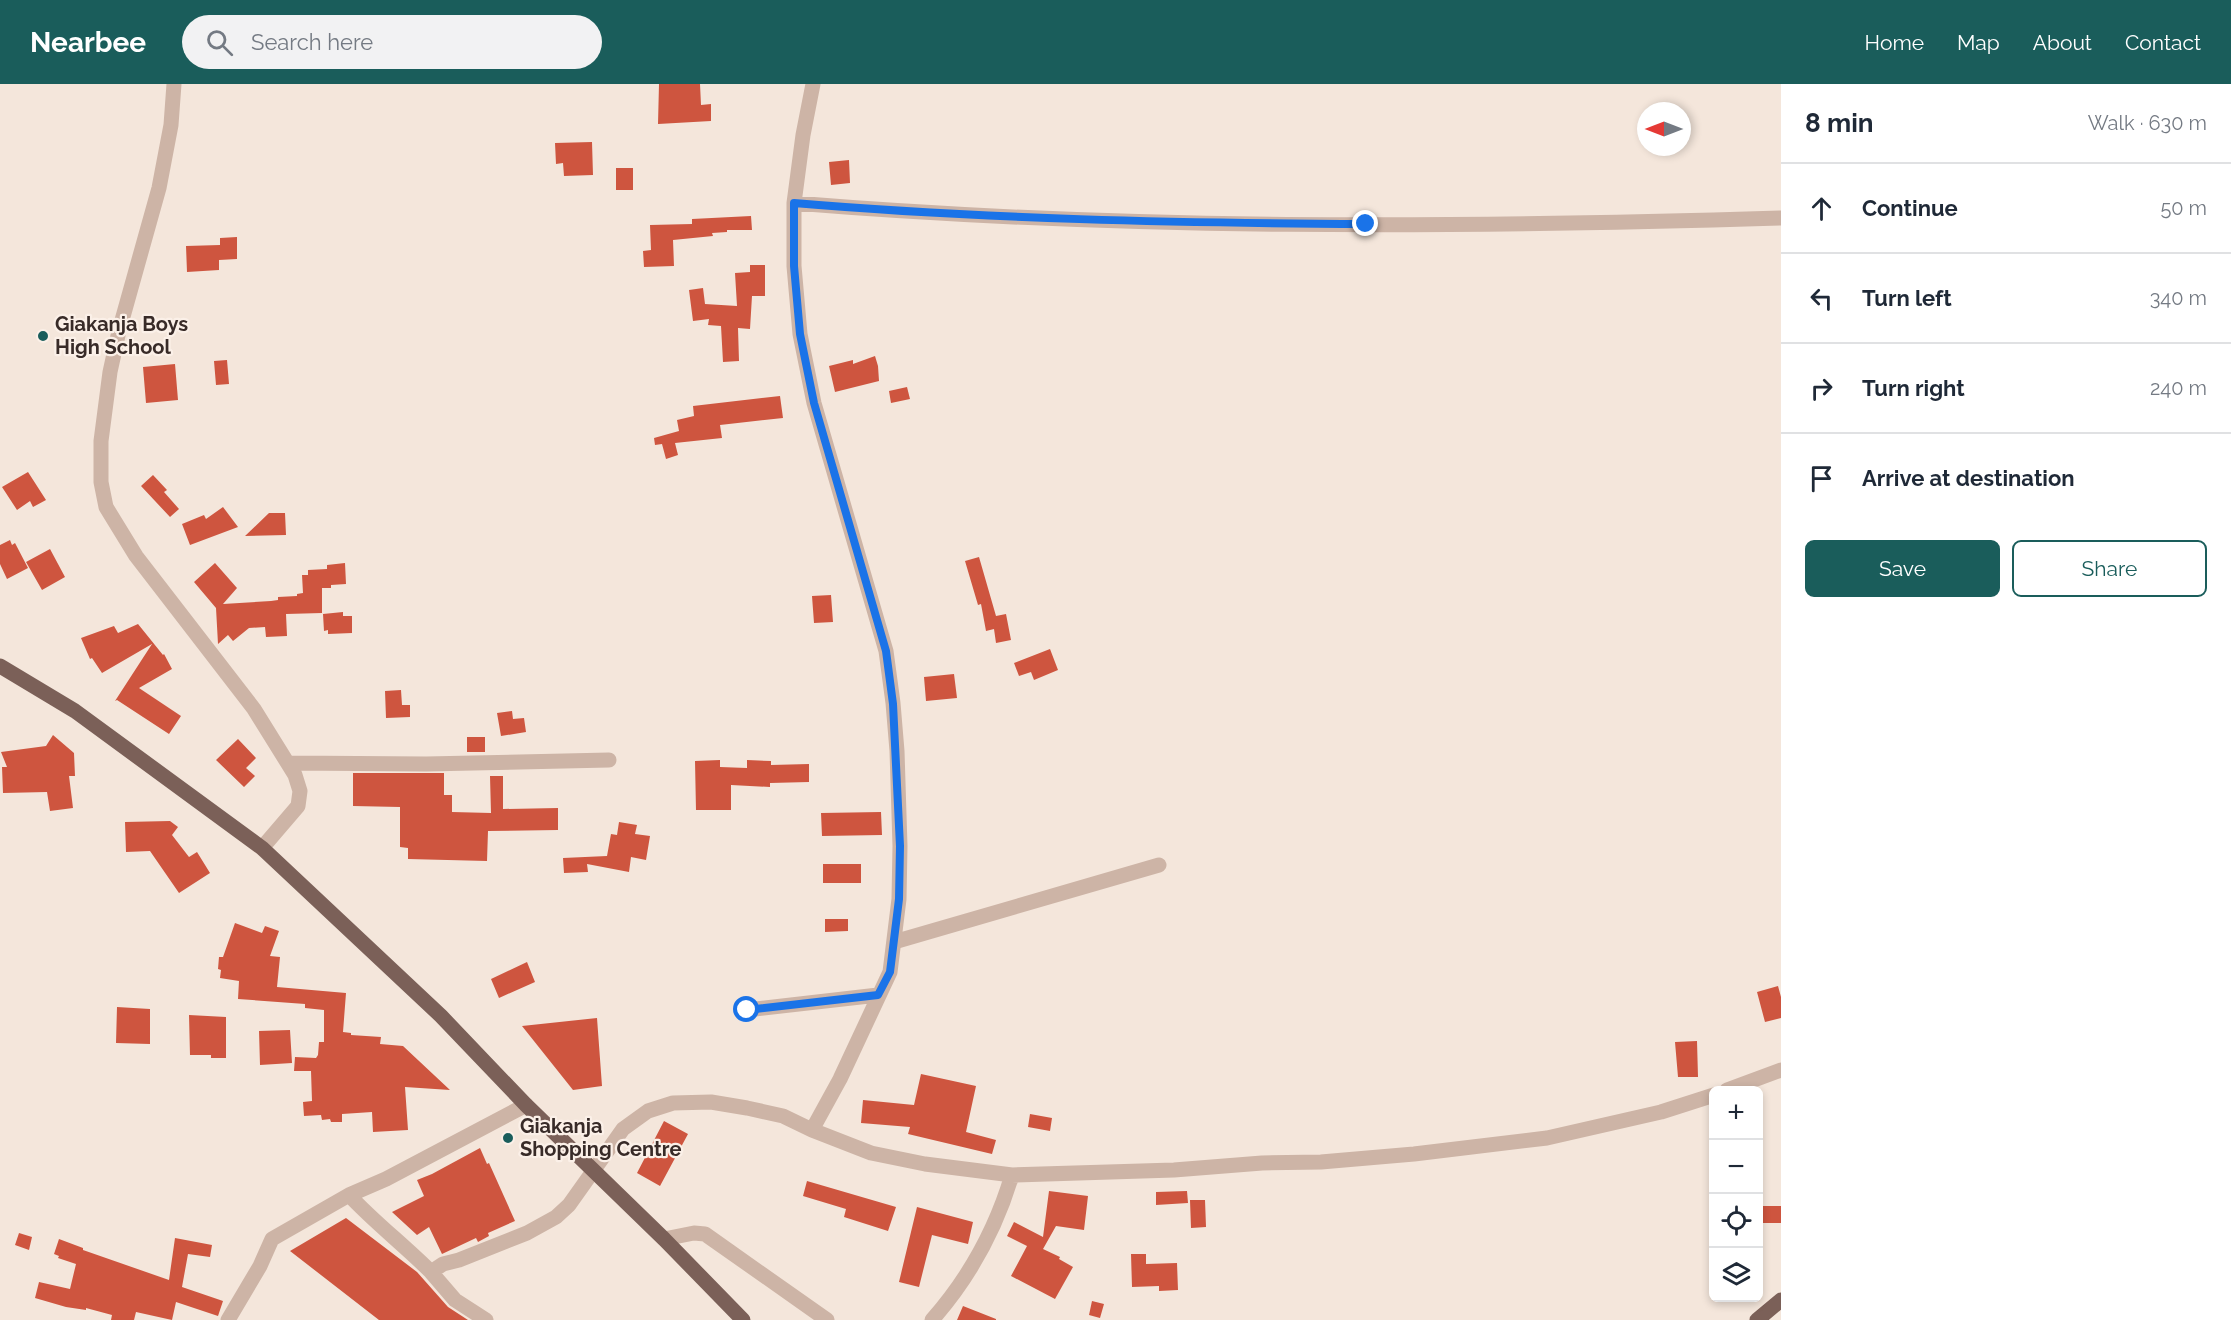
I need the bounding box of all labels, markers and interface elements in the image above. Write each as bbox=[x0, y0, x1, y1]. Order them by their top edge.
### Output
search box bbox=[182, 15, 602, 69]
text: Nearbee bbox=[30, 26, 146, 59]
icon: search bbox=[203, 26, 236, 59]
text: Search here bbox=[251, 29, 373, 55]
text: Home bbox=[1865, 30, 1924, 55]
text: Map bbox=[1957, 30, 2000, 55]
text: About bbox=[2033, 30, 2092, 55]
text: Contact bbox=[2125, 30, 2201, 55]
north arrow bbox=[1637, 102, 1691, 156]
text: 8 min bbox=[1805, 108, 1873, 138]
text: Walk · 630 m bbox=[2088, 111, 2207, 135]
icon: ahead bbox=[1805, 192, 1838, 225]
text: Continue bbox=[1862, 195, 1958, 221]
text: 50 m bbox=[2160, 196, 2207, 220]
route end bbox=[1352, 210, 1378, 236]
icon: left bbox=[1805, 282, 1838, 315]
text: Turn left bbox=[1862, 285, 1952, 311]
text: 340 m bbox=[2150, 286, 2207, 310]
place label: Giakanja Boys High School bbox=[55, 312, 188, 359]
marker: Giakanja Boys High School bbox=[36, 329, 50, 343]
icon: right bbox=[1805, 372, 1838, 405]
text: Turn right bbox=[1862, 375, 1965, 401]
text: 240 m bbox=[2150, 376, 2207, 400]
icon: arrive bbox=[1805, 462, 1838, 495]
text: Arrive at destination bbox=[1862, 465, 2075, 491]
button: Save bbox=[1805, 540, 2000, 597]
button: Share bbox=[2012, 540, 2207, 597]
route start bbox=[733, 996, 759, 1022]
map controls bbox=[1709, 1086, 1763, 1302]
button: + bbox=[1709, 1086, 1763, 1140]
place label: Giakanja Shopping Centre bbox=[520, 1114, 681, 1161]
marker: Giakanja Shopping Centre bbox=[501, 1131, 515, 1145]
button: − bbox=[1709, 1140, 1763, 1194]
button: locate bbox=[1709, 1194, 1763, 1248]
button: layers bbox=[1709, 1248, 1763, 1302]

